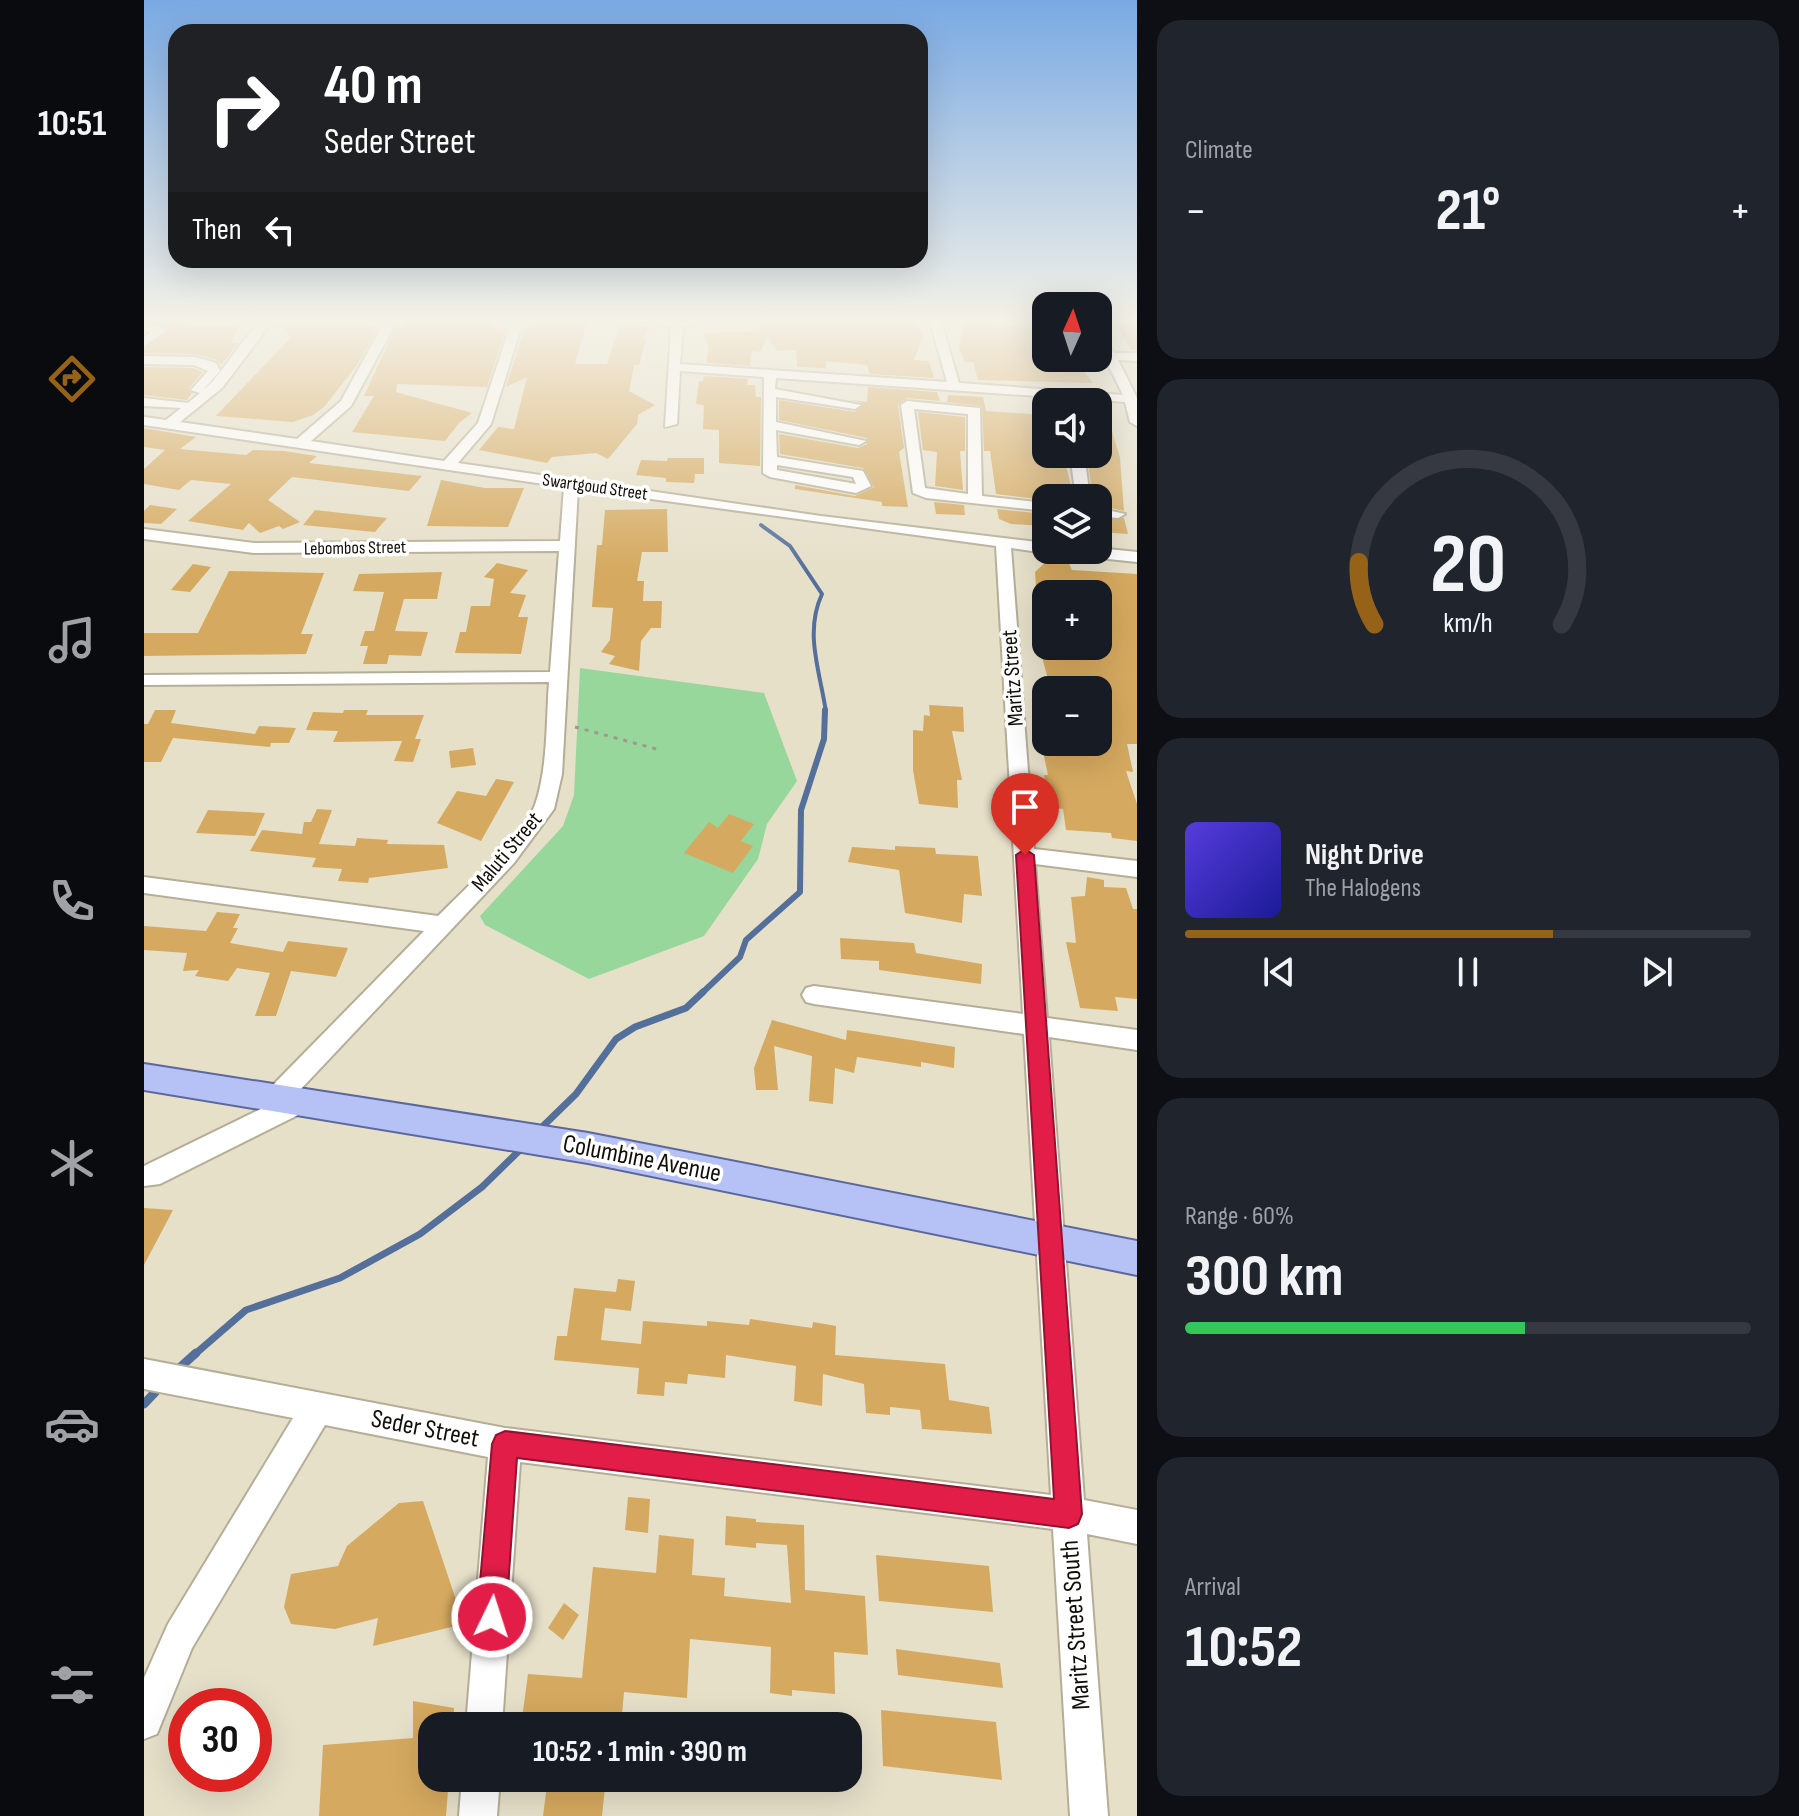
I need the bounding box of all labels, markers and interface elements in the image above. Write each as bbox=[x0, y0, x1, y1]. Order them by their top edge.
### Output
text: 40 m bbox=[324, 53, 423, 120]
icon: right bbox=[192, 56, 296, 160]
text: 10:51 bbox=[38, 103, 106, 146]
text: Seder Street bbox=[324, 121, 475, 164]
text: Climate bbox=[1185, 135, 1253, 166]
text: 21° bbox=[1435, 175, 1501, 247]
text: − bbox=[1185, 185, 1207, 238]
text: + bbox=[1729, 185, 1751, 238]
icon: left bbox=[258, 208, 302, 252]
text: Then bbox=[192, 212, 242, 248]
north arrow bbox=[1032, 292, 1112, 372]
map controls bbox=[1032, 292, 1112, 756]
icon: directions bbox=[44, 351, 100, 407]
button: sound bbox=[1032, 388, 1112, 468]
street label: Swartgoud Street bbox=[541, 469, 649, 505]
button: layers bbox=[1032, 484, 1112, 564]
text: 20 bbox=[1430, 515, 1506, 615]
street label: Lebombos Street bbox=[304, 537, 407, 559]
button: + bbox=[1032, 580, 1112, 660]
text: km/h bbox=[1443, 606, 1493, 641]
icon: music bbox=[44, 612, 100, 668]
street label: Maritz Street bbox=[996, 629, 1030, 727]
button: − bbox=[1032, 676, 1112, 756]
pin bbox=[991, 773, 1059, 855]
icon: arrive bbox=[1003, 785, 1047, 829]
street label: Maluti Street bbox=[466, 807, 548, 897]
text: Night Drive bbox=[1305, 837, 1424, 873]
icon: phone bbox=[44, 873, 100, 929]
text: The Halogens bbox=[1305, 873, 1421, 904]
icon: previous bbox=[1257, 950, 1301, 994]
icon: pause bbox=[1446, 950, 1490, 994]
icon: next bbox=[1635, 950, 1679, 994]
street label: Columbine Avenue bbox=[560, 1128, 724, 1190]
icon: climate bbox=[44, 1135, 100, 1191]
text: Range · 60% bbox=[1185, 1201, 1294, 1232]
text: 300 km bbox=[1185, 1241, 1343, 1313]
icon: car bbox=[44, 1396, 100, 1452]
street label: Seder Street bbox=[368, 1403, 482, 1455]
street label: Maritz Street South bbox=[1055, 1539, 1097, 1711]
text: Arrival bbox=[1185, 1572, 1241, 1603]
position arrow bbox=[450, 1575, 534, 1659]
text: 10:52 bbox=[1185, 1612, 1302, 1684]
icon: filters bbox=[44, 1657, 100, 1713]
speed limit sign: 30 bbox=[168, 1688, 272, 1792]
text: 10:52 · 1 min · 390 m bbox=[533, 1734, 747, 1770]

